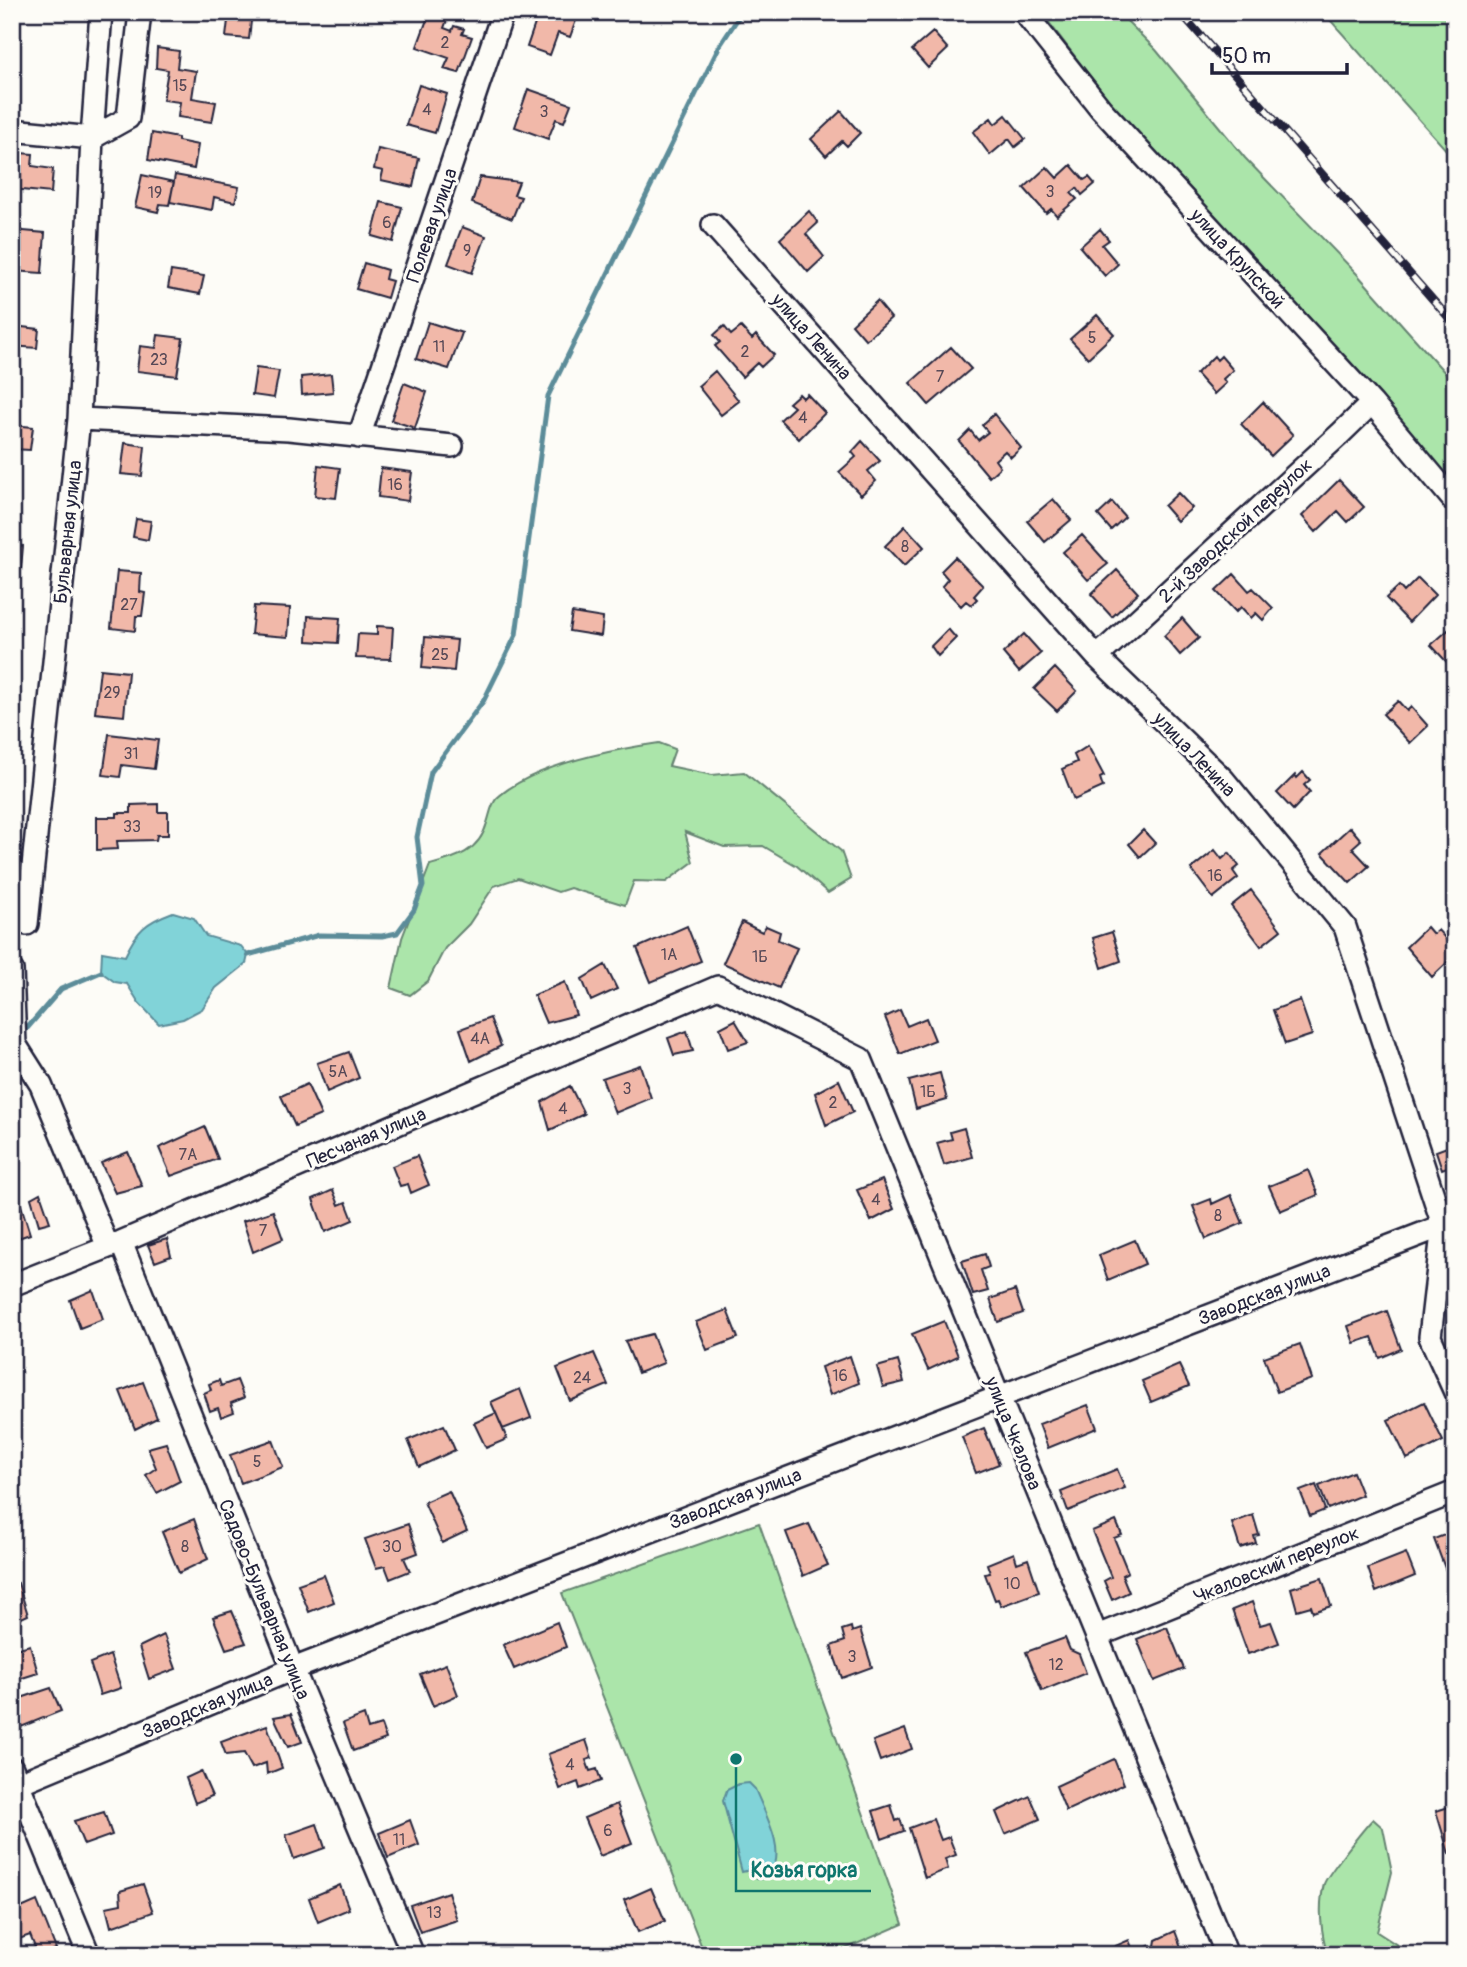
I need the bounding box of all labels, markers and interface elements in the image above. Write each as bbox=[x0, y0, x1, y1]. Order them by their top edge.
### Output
scale bar bbox=[1212, 32, 1346, 76]
house number: 2 bbox=[441, 33, 450, 53]
text: 50 m bbox=[1222, 43, 1271, 70]
house number: 15 bbox=[173, 76, 187, 96]
house number: 4 bbox=[422, 100, 432, 120]
house number: 3 bbox=[540, 102, 549, 122]
street label: Полевая улица bbox=[401, 165, 463, 286]
house number: 3 bbox=[1046, 182, 1055, 202]
house number: 19 bbox=[148, 183, 162, 203]
street label: улица Крупской bbox=[1184, 203, 1290, 314]
house number: 6 bbox=[382, 213, 392, 233]
house number: 9 bbox=[463, 241, 471, 261]
street label: улица Ленина bbox=[765, 288, 857, 385]
house number: 5 bbox=[1088, 328, 1096, 348]
house number: 11 bbox=[433, 337, 445, 357]
house number: 2 bbox=[741, 342, 750, 362]
house number: 23 bbox=[150, 350, 168, 370]
house number: 7 bbox=[936, 367, 945, 387]
house number: 4 bbox=[798, 408, 808, 428]
street label: 2-й Заводской переулок bbox=[1154, 453, 1318, 608]
street label: Бульварная улица bbox=[49, 459, 87, 605]
house number: 16 bbox=[387, 475, 403, 495]
house number: 8 bbox=[901, 537, 909, 557]
house number: 27 bbox=[120, 595, 138, 615]
house number: 25 bbox=[431, 645, 449, 665]
house number: 29 bbox=[103, 683, 121, 703]
street label: улица Ленина bbox=[1147, 707, 1241, 802]
house number: 31 bbox=[123, 744, 139, 764]
house number: 33 bbox=[123, 817, 141, 837]
house number: 16 bbox=[1207, 866, 1223, 886]
house number: 1А bbox=[661, 945, 677, 965]
house number: 1Б bbox=[752, 947, 768, 967]
house number: 4А bbox=[470, 1029, 490, 1049]
house number: 5А bbox=[328, 1062, 348, 1082]
house number: 3 bbox=[623, 1079, 632, 1099]
house number: 1Б bbox=[920, 1082, 936, 1102]
house number: 2 bbox=[829, 1093, 838, 1113]
house number: 4 bbox=[558, 1099, 568, 1119]
street label: Песчаная улица bbox=[303, 1102, 430, 1174]
house number: 7А bbox=[179, 1145, 197, 1165]
house number: 4 bbox=[871, 1190, 881, 1210]
house number: 8 bbox=[1214, 1206, 1222, 1226]
house number: 7 bbox=[259, 1221, 268, 1241]
street label: Заводская улица bbox=[1195, 1259, 1334, 1331]
house number: 16 bbox=[832, 1366, 848, 1386]
house number: 24 bbox=[573, 1368, 591, 1388]
street label: улица Чкалова bbox=[979, 1372, 1047, 1494]
house number: 5 bbox=[253, 1452, 261, 1472]
street label: Заводская улица bbox=[666, 1463, 805, 1535]
street label: Садово-Бульварная улица bbox=[213, 1496, 315, 1703]
street label: Чкаловский переулок bbox=[1190, 1521, 1363, 1609]
house number: 8 bbox=[181, 1537, 189, 1557]
house number: 30 bbox=[382, 1537, 402, 1557]
house number: 10 bbox=[1003, 1574, 1021, 1594]
house number: 3 bbox=[848, 1647, 857, 1667]
house number: 12 bbox=[1048, 1655, 1064, 1675]
street label: Заводская улица bbox=[138, 1667, 277, 1744]
house number: 4 bbox=[565, 1755, 575, 1775]
house number: 6 bbox=[603, 1821, 613, 1841]
house number: 11 bbox=[393, 1830, 405, 1850]
callout: Козья горка bbox=[736, 1849, 871, 1891]
text: Козья горка bbox=[751, 1857, 857, 1884]
house number: 13 bbox=[426, 1903, 442, 1923]

